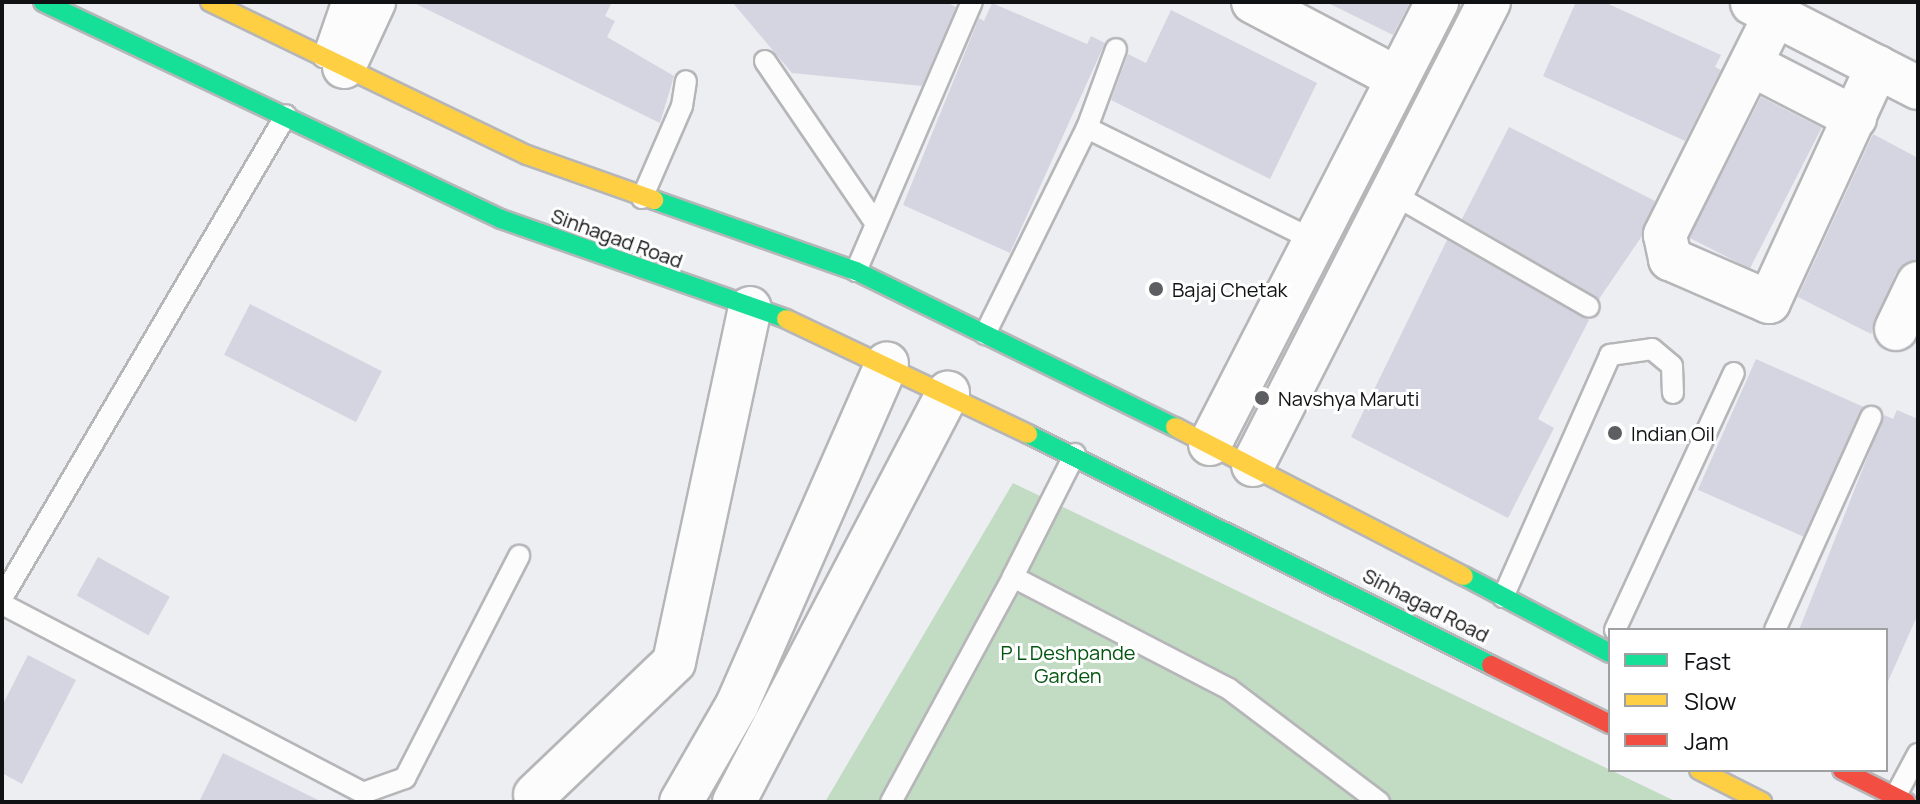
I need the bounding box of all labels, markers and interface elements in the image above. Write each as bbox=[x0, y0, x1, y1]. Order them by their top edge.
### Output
street label: Sinhagad Road bbox=[548, 203, 686, 273]
place label: Bajaj Chetak bbox=[1172, 277, 1287, 301]
marker: Bajaj Chetak bbox=[1147, 280, 1165, 298]
place label: Navshya Maruti bbox=[1278, 386, 1419, 410]
marker: Navshya Maruti bbox=[1253, 389, 1271, 407]
place label: Indian Oil bbox=[1631, 421, 1715, 445]
marker: Indian Oil bbox=[1606, 424, 1624, 442]
street label: Sinhagad Road bbox=[1359, 563, 1493, 647]
legend bbox=[1608, 628, 1888, 772]
park label: P L Deshpande Garden bbox=[1000, 640, 1136, 687]
text: Fast bbox=[1684, 644, 1731, 677]
text: Slow bbox=[1684, 684, 1737, 717]
text: Jam bbox=[1684, 724, 1729, 757]

